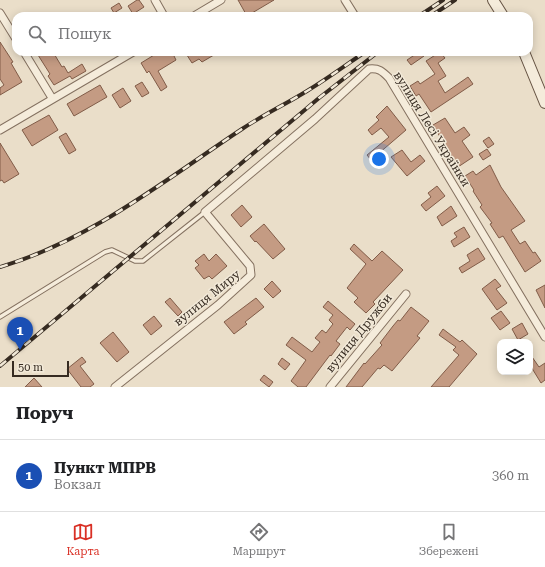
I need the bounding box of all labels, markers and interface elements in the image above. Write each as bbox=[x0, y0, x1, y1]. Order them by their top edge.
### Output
search box bbox=[12, 12, 533, 56]
icon: search bbox=[26, 23, 48, 45]
text: Пошук bbox=[58, 25, 111, 43]
street label: вулиця Лесі Українки bbox=[391, 69, 473, 189]
your location bbox=[369, 149, 389, 169]
street label: вулиця Миру bbox=[171, 267, 244, 329]
street label: вулиця Дружби bbox=[323, 291, 395, 375]
pin: 1 bbox=[7, 317, 33, 350]
map controls bbox=[497, 339, 533, 375]
button: layers bbox=[497, 339, 533, 375]
scale bar bbox=[12, 359, 69, 378]
text: 50 m bbox=[18, 361, 43, 374]
text: Поруч bbox=[16, 403, 73, 423]
text: Пункт МПРВ bbox=[54, 459, 156, 477]
text: 1 bbox=[25, 468, 33, 483]
text: 360 m bbox=[492, 468, 529, 483]
text: Вокзал bbox=[54, 477, 101, 492]
tab: Карта bbox=[67, 521, 99, 558]
tab: Маршрут bbox=[232, 521, 286, 558]
tab: Збережені bbox=[419, 521, 478, 558]

